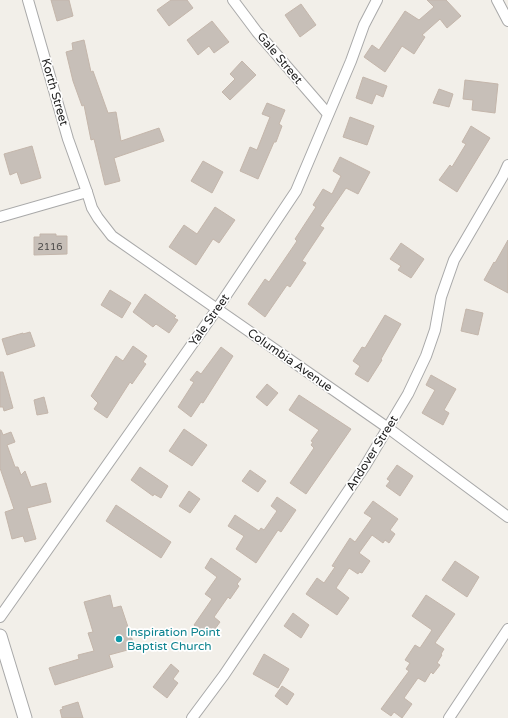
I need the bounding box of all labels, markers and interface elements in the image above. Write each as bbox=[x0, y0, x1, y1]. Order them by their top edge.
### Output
street label: Gale Street bbox=[254, 29, 306, 87]
street label: Korth Street bbox=[39, 57, 71, 128]
house number: 2116 bbox=[37, 241, 63, 253]
street label: Yale Street bbox=[186, 291, 232, 349]
street label: Columbia Avenue bbox=[245, 326, 335, 395]
street label: Andover Street bbox=[343, 412, 401, 493]
place label: Inspiration Point Baptist Church bbox=[127, 625, 221, 653]
marker: Inspiration Point Baptist Church bbox=[114, 634, 124, 644]

